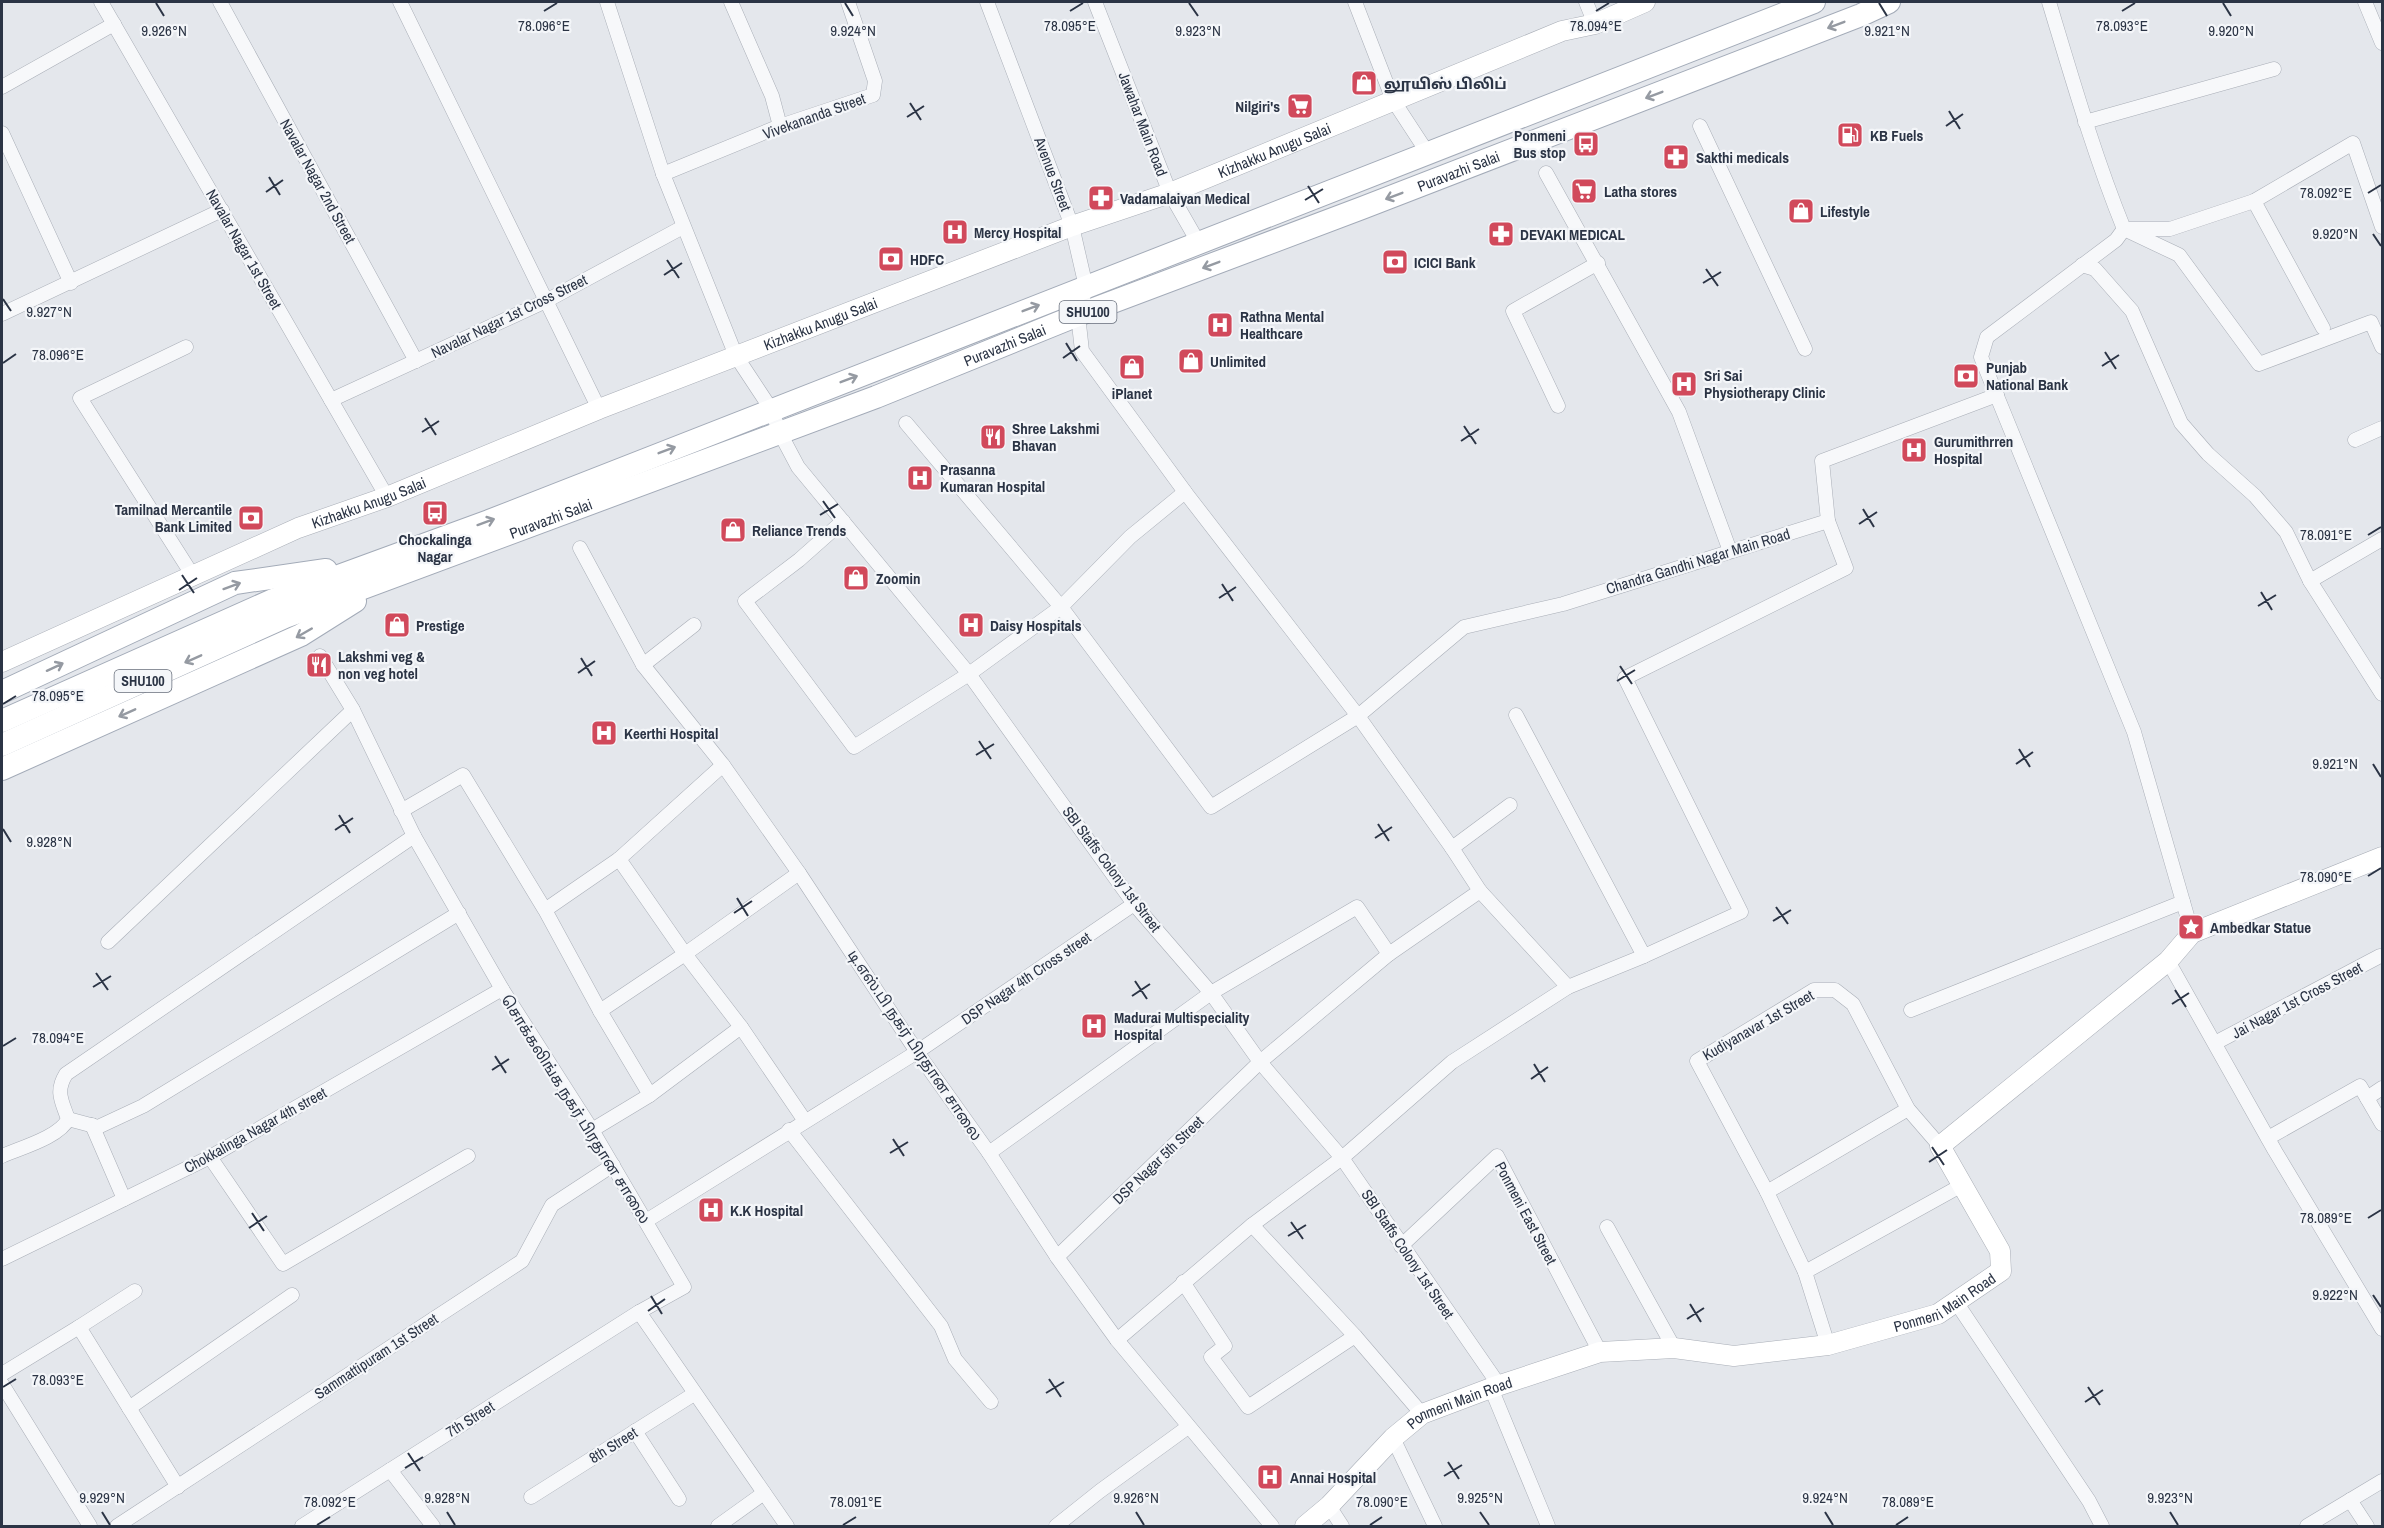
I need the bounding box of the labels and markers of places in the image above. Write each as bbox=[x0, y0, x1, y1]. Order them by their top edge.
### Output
shop icon: லூயிஸ் பிலிப் bbox=[1349, 68, 1379, 98]
place label: லூயிஸ் பிலிப் bbox=[1384, 73, 1507, 94]
supermarket icon: Nilgiri's bbox=[1285, 91, 1315, 121]
place label: Nilgiri's bbox=[1235, 96, 1280, 117]
fuel station icon: KB Fuels bbox=[1835, 120, 1865, 150]
place label: Ponmeni Bus stop bbox=[1513, 125, 1566, 163]
place label: KB Fuels bbox=[1870, 125, 1923, 146]
bus stop icon: Ponmeni Bus stop bbox=[1571, 129, 1601, 159]
pharmacy icon: Sakthi medicals bbox=[1661, 142, 1691, 172]
place label: Sakthi medicals bbox=[1696, 147, 1789, 168]
supermarket icon: Latha stores bbox=[1569, 176, 1599, 206]
place label: Latha stores bbox=[1604, 181, 1677, 202]
pharmacy icon: Vadamalaiyan Medical bbox=[1086, 183, 1116, 213]
place label: Vadamalaiyan Medical bbox=[1120, 188, 1250, 209]
shop icon: Lifestyle bbox=[1786, 196, 1816, 226]
place label: Lifestyle bbox=[1820, 201, 1870, 222]
hospital icon: Mercy Hospital bbox=[940, 217, 970, 247]
pharmacy icon: DEVAKI MEDICAL bbox=[1486, 219, 1516, 249]
place label: Mercy Hospital bbox=[974, 222, 1062, 243]
place label: DEVAKI MEDICAL bbox=[1520, 224, 1626, 245]
bank icon: HDFC bbox=[876, 244, 906, 274]
bank icon: ICICI Bank bbox=[1380, 247, 1410, 277]
place label: HDFC bbox=[910, 249, 944, 270]
place label: ICICI Bank bbox=[1414, 252, 1476, 273]
place label: Rathna Mental Healthcare bbox=[1240, 306, 1324, 344]
hospital icon: Rathna Mental Healthcare bbox=[1205, 310, 1235, 340]
shop icon: Unlimited bbox=[1176, 346, 1206, 376]
place label: Unlimited bbox=[1210, 351, 1266, 372]
shop icon: iPlanet bbox=[1117, 352, 1147, 382]
place label: Punjab National Bank bbox=[1986, 357, 2068, 395]
bank icon: Punjab National Bank bbox=[1951, 361, 1981, 391]
place label: Sri Sai Physiotherapy Clinic bbox=[1704, 365, 1826, 403]
hospital icon: Sri Sai Physiotherapy Clinic bbox=[1669, 369, 1699, 399]
place label: iPlanet bbox=[1112, 383, 1152, 404]
place label: Shree Lakshmi Bhavan bbox=[1012, 418, 1100, 456]
restaurant icon: Shree Lakshmi Bhavan bbox=[978, 422, 1008, 452]
place label: Gurumithrren Hospital bbox=[1934, 431, 2013, 469]
hospital icon: Gurumithrren Hospital bbox=[1899, 435, 1929, 465]
place label: Prasanna Kumaran Hospital bbox=[940, 459, 1045, 497]
hospital icon: Prasanna Kumaran Hospital bbox=[905, 463, 935, 493]
bus stop icon: Chockalinga Nagar bbox=[420, 498, 450, 528]
place label: Tamilnad Mercantile Bank Limited bbox=[115, 499, 232, 537]
bank icon: Tamilnad Mercantile Bank Limited bbox=[236, 503, 266, 533]
shop icon: Reliance Trends bbox=[718, 515, 748, 545]
place label: Reliance Trends bbox=[752, 520, 847, 541]
place label: Chockalinga Nagar bbox=[398, 529, 472, 567]
shop icon: Zoomin bbox=[841, 563, 871, 593]
place label: Zoomin bbox=[876, 568, 920, 589]
shop icon: Prestige bbox=[382, 610, 412, 640]
hospital icon: Daisy Hospitals bbox=[956, 610, 986, 640]
place label: Prestige bbox=[416, 615, 465, 636]
place label: Daisy Hospitals bbox=[990, 615, 1082, 636]
place label: Lakshmi veg & non veg hotel bbox=[338, 646, 425, 684]
restaurant icon: Lakshmi veg & non veg hotel bbox=[304, 650, 334, 680]
hospital icon: Keerthi Hospital bbox=[589, 718, 619, 748]
place label: Keerthi Hospital bbox=[624, 723, 718, 744]
place icon: Ambedkar Statue bbox=[2176, 912, 2206, 942]
place label: Ambedkar Statue bbox=[2210, 917, 2311, 938]
place label: Madurai Multispeciality Hospital bbox=[1114, 1007, 1250, 1045]
hospital icon: Madurai Multispeciality Hospital bbox=[1079, 1011, 1109, 1041]
hospital icon: K.K Hospital bbox=[696, 1195, 726, 1225]
place label: K.K Hospital bbox=[730, 1200, 803, 1221]
hospital icon: Annai Hospital bbox=[1255, 1462, 1285, 1492]
place label: Annai Hospital bbox=[1290, 1467, 1376, 1488]

